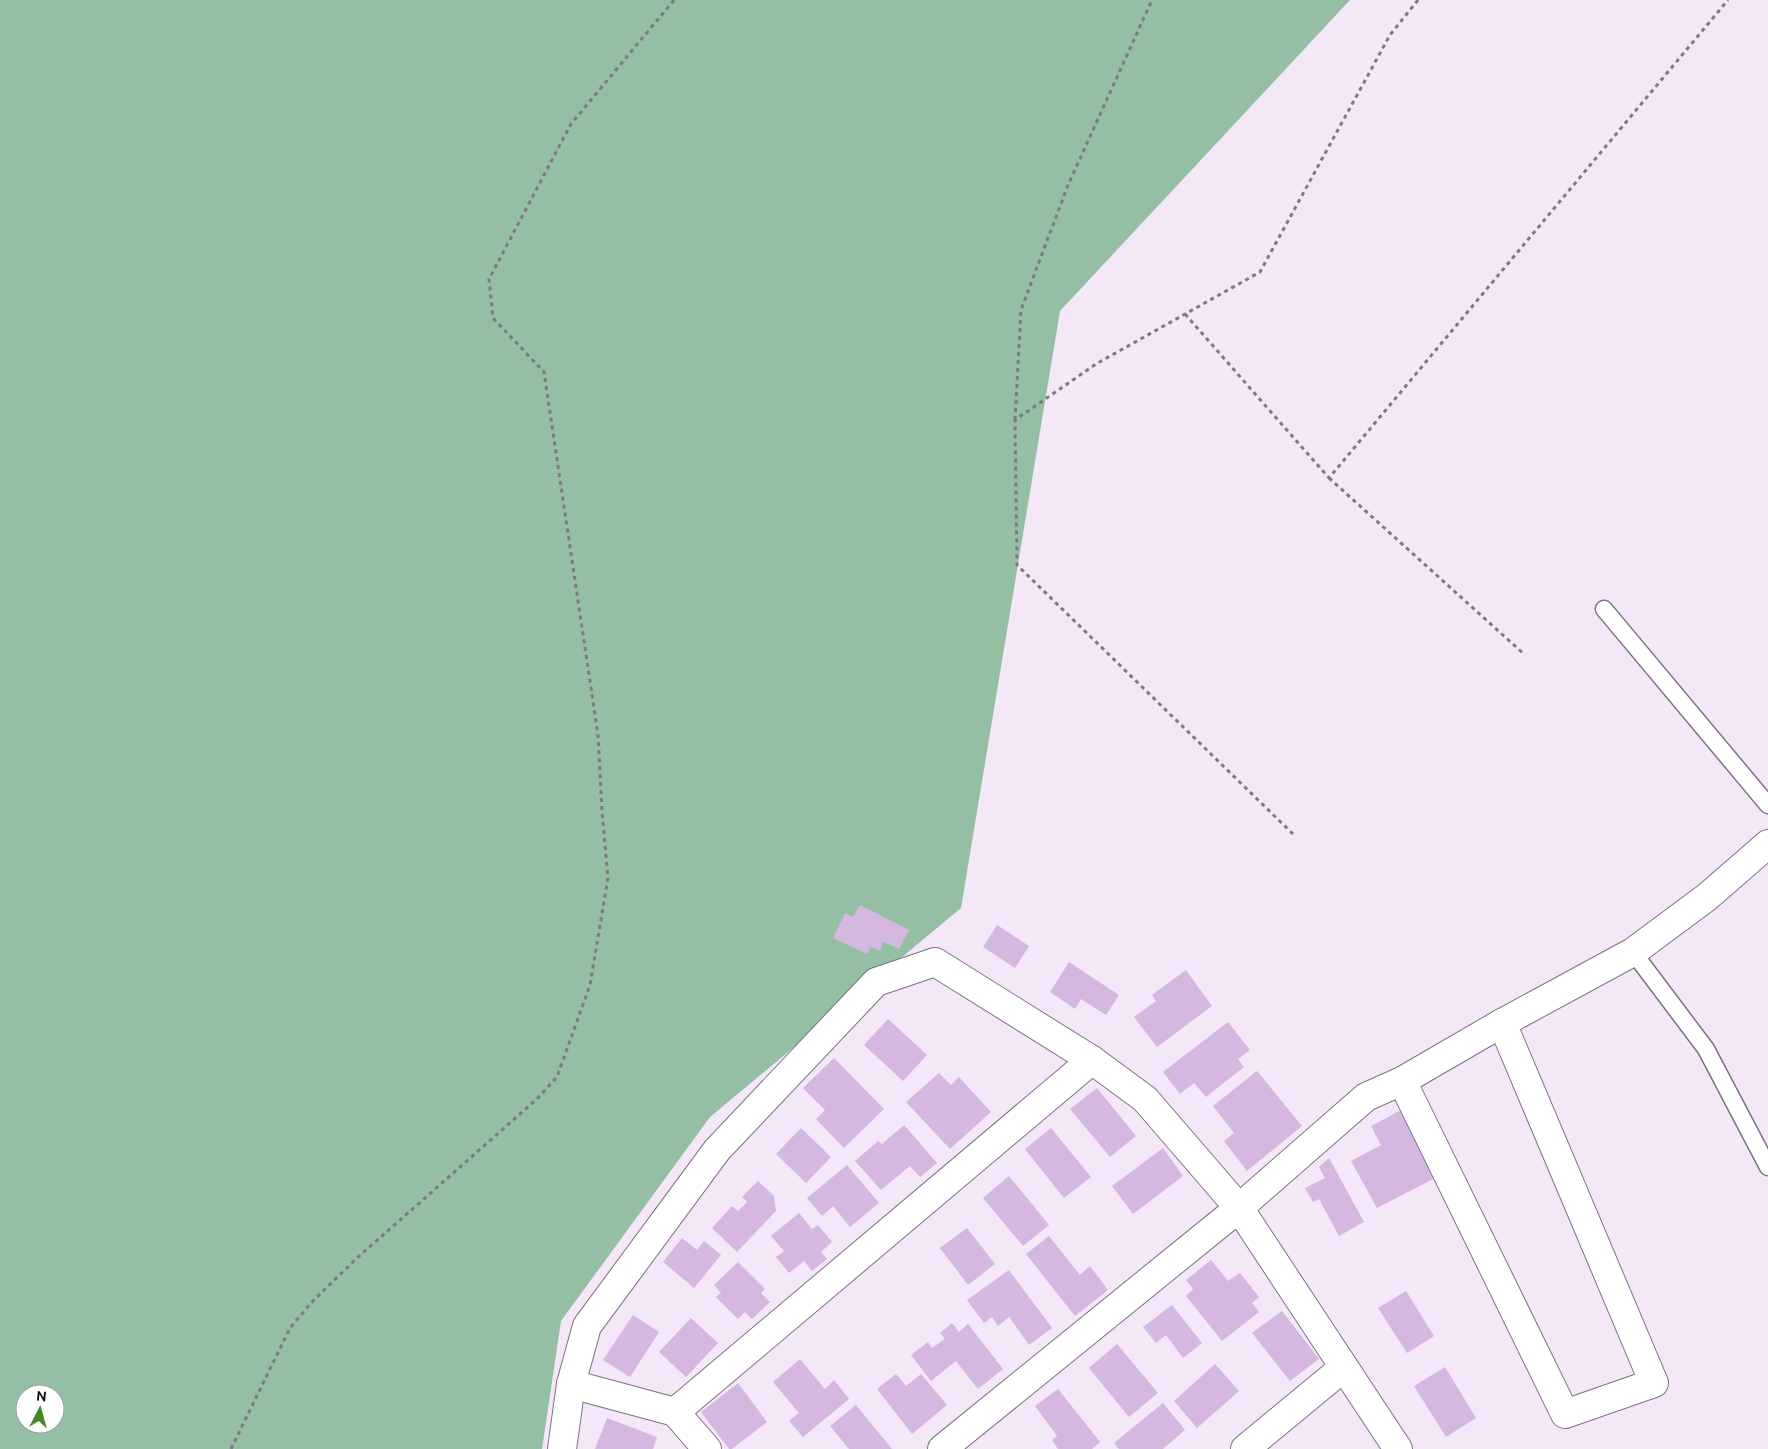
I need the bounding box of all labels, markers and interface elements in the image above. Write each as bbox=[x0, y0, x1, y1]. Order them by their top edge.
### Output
north arrow bbox=[15, 1384, 65, 1434]
text: N bbox=[35, 1388, 47, 1405]

